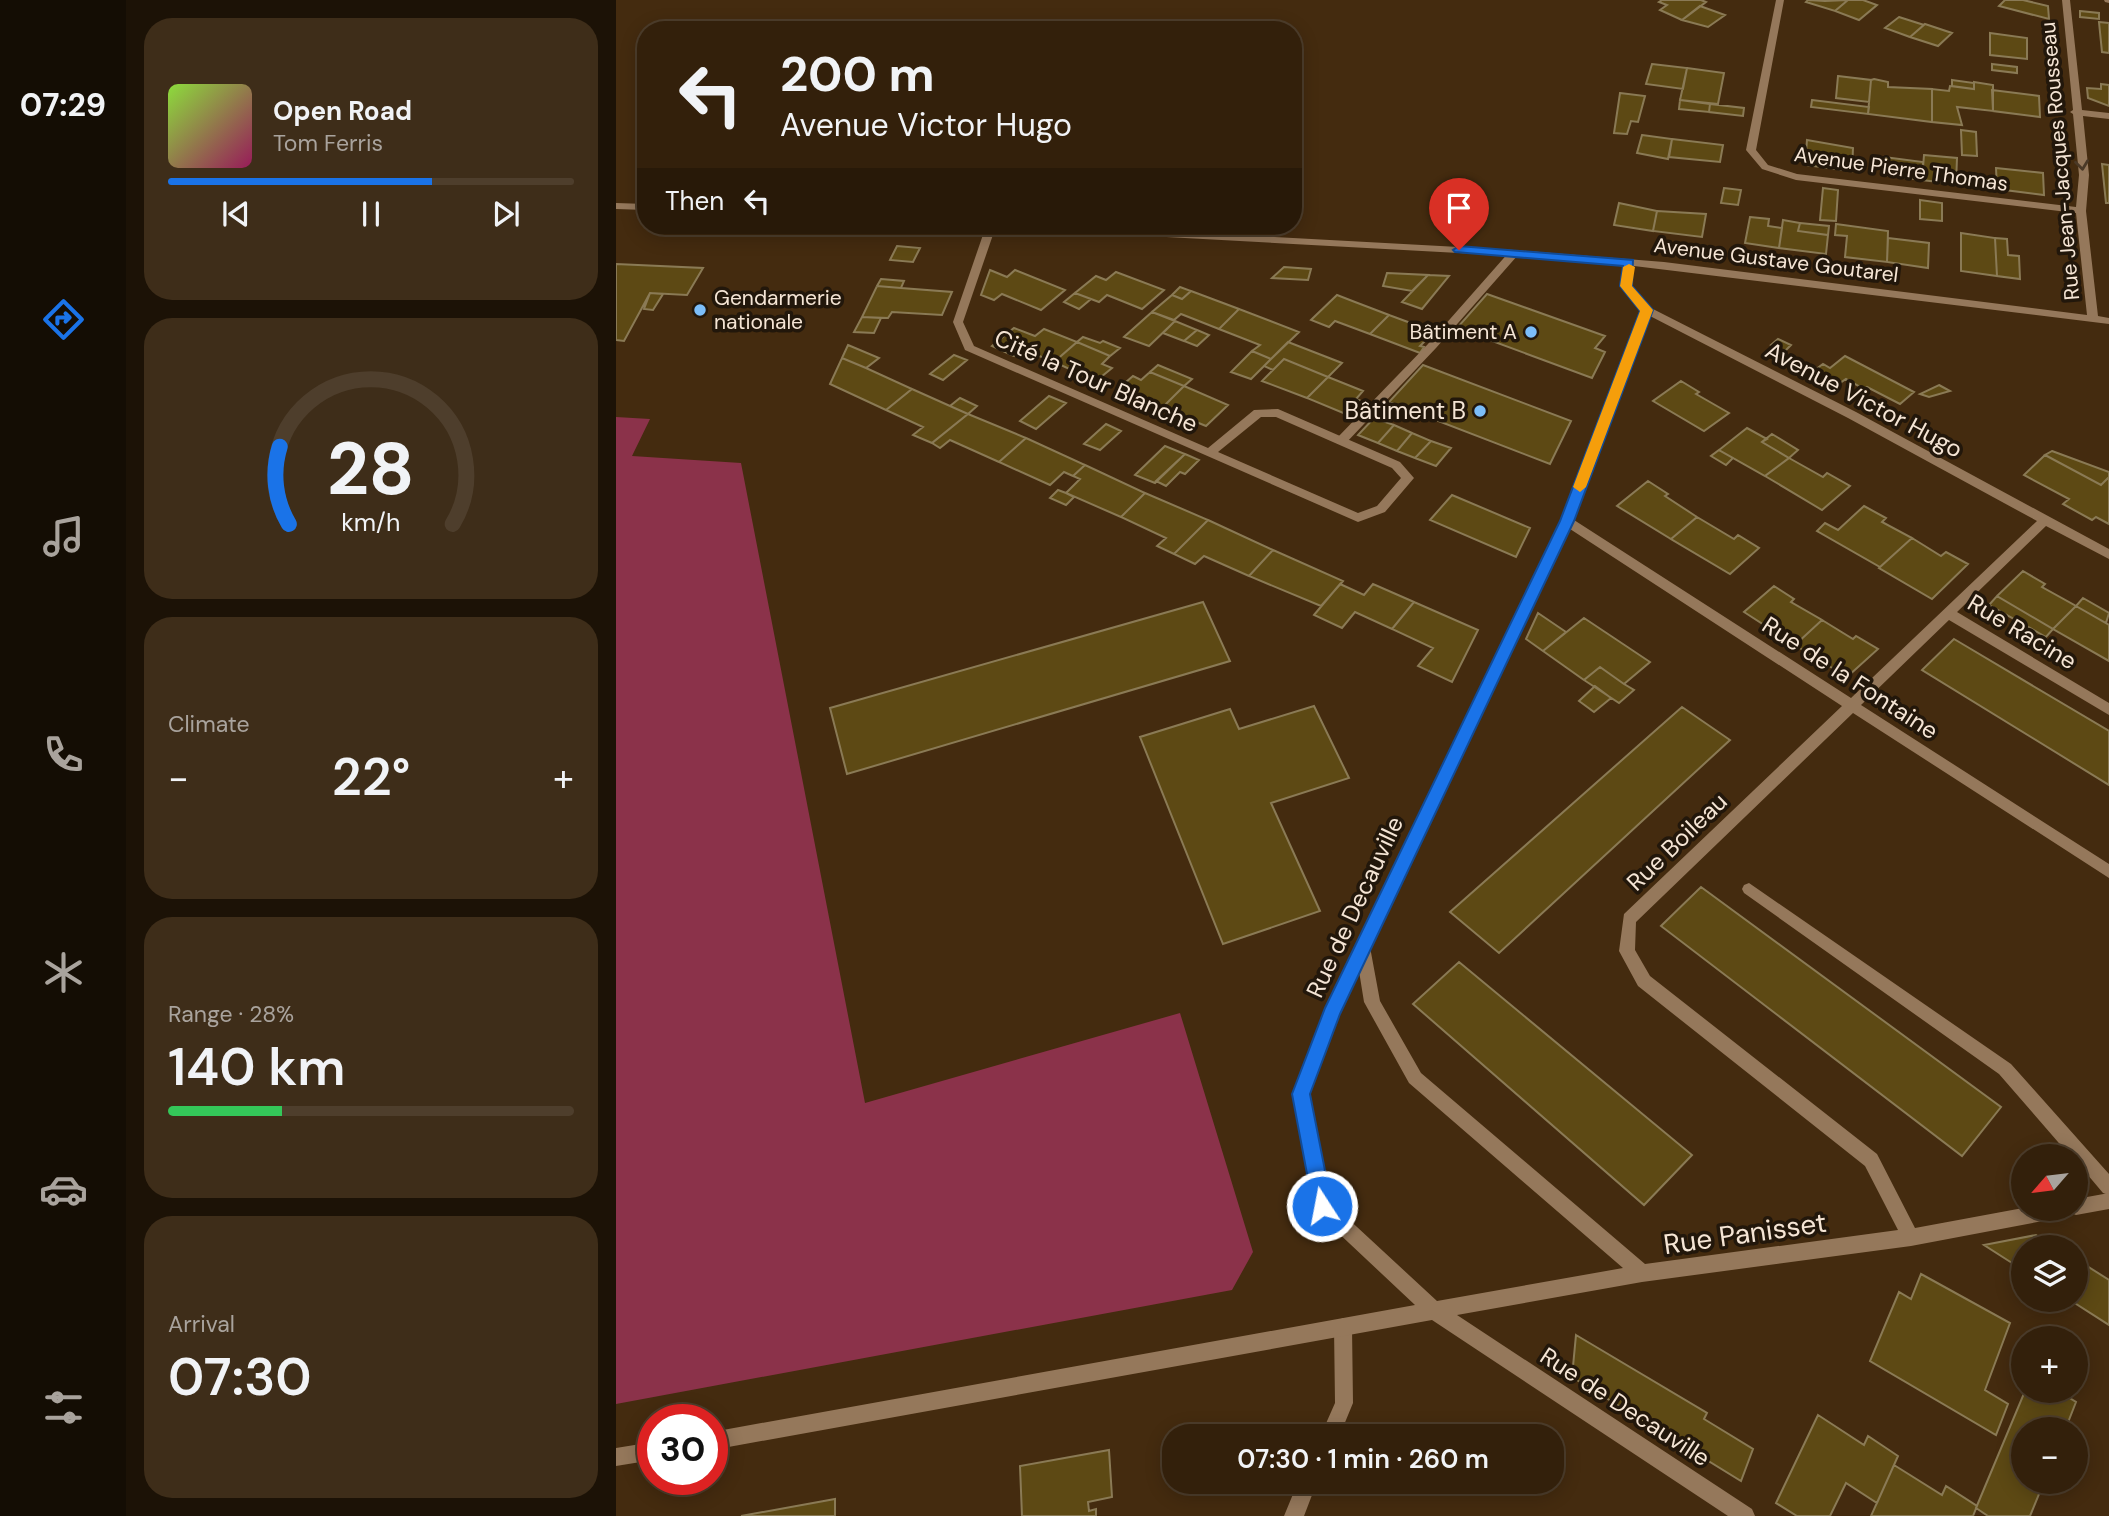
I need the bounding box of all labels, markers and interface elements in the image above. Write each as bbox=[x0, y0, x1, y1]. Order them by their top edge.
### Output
street label: Rue Jean-Jacques Rousseau bbox=[2034, 21, 2086, 301]
text: 200 m bbox=[780, 42, 935, 106]
icon: left bbox=[665, 49, 756, 140]
text: 07:29 bbox=[20, 84, 106, 126]
text: Open Road bbox=[273, 94, 412, 128]
text: Avenue Victor Hugo bbox=[780, 104, 1072, 146]
text: Tom Ferris bbox=[273, 128, 383, 158]
street label: Avenue Pierre Thomas bbox=[1792, 140, 2010, 198]
one-way arrow bbox=[2075, 159, 2090, 171]
pin bbox=[1429, 178, 1489, 250]
icon: left bbox=[738, 182, 776, 220]
text: Then bbox=[665, 184, 724, 218]
icon: arrive bbox=[1440, 189, 1478, 227]
icon: previous bbox=[217, 195, 255, 233]
icon: pause bbox=[352, 195, 390, 233]
icon: next bbox=[487, 195, 525, 233]
street label: Avenue Gustave Goutarel bbox=[1652, 231, 1900, 289]
place label: Gendarmerie nationale bbox=[714, 284, 842, 336]
icon: directions bbox=[39, 295, 88, 344]
marker: Gendarmerie nationale bbox=[692, 302, 708, 318]
place label: Bâtiment A bbox=[1409, 318, 1517, 346]
street label: Cité la Tour Blanche bbox=[990, 322, 1203, 439]
marker: Bâtiment A bbox=[1523, 324, 1539, 340]
street label: Avenue Victor Hugo bbox=[1760, 334, 1968, 465]
place label: Bâtiment B bbox=[1345, 395, 1466, 426]
marker: Bâtiment B bbox=[1472, 403, 1488, 419]
text: 28 bbox=[327, 423, 415, 518]
text: km/h bbox=[341, 506, 401, 539]
icon: music bbox=[39, 512, 88, 561]
street label: Rue Racine bbox=[1962, 587, 2082, 676]
street label: Rue de la Fontaine bbox=[1756, 609, 1944, 746]
text: Climate bbox=[168, 709, 250, 739]
icon: phone bbox=[39, 730, 88, 779]
text: 22° bbox=[332, 743, 410, 811]
text: − bbox=[168, 753, 189, 803]
text: + bbox=[553, 753, 574, 803]
street label: Rue Boileau bbox=[1620, 786, 1734, 897]
street label: Rue de Decauville bbox=[1299, 811, 1410, 1002]
icon: climate bbox=[39, 948, 88, 997]
text: Range · 28% bbox=[168, 999, 294, 1029]
text: 140 km bbox=[168, 1033, 345, 1101]
north arrow bbox=[2011, 1144, 2088, 1222]
map controls bbox=[2011, 1144, 2088, 1494]
icon: car bbox=[39, 1165, 88, 1214]
position arrow bbox=[1285, 1169, 1359, 1243]
street label: Rue Panisset bbox=[1661, 1204, 1829, 1263]
button: layers bbox=[2011, 1235, 2088, 1312]
text: Arrival bbox=[168, 1309, 235, 1339]
button: + bbox=[2011, 1326, 2088, 1403]
street label: Rue de Decauville bbox=[1534, 1340, 1716, 1473]
text: 07:30 bbox=[168, 1343, 312, 1411]
icon: filters bbox=[39, 1383, 88, 1432]
speed limit sign: 30 bbox=[637, 1404, 728, 1495]
button: − bbox=[2011, 1417, 2088, 1494]
text: 07:30 · 1 min · 260 m bbox=[1237, 1442, 1489, 1476]

